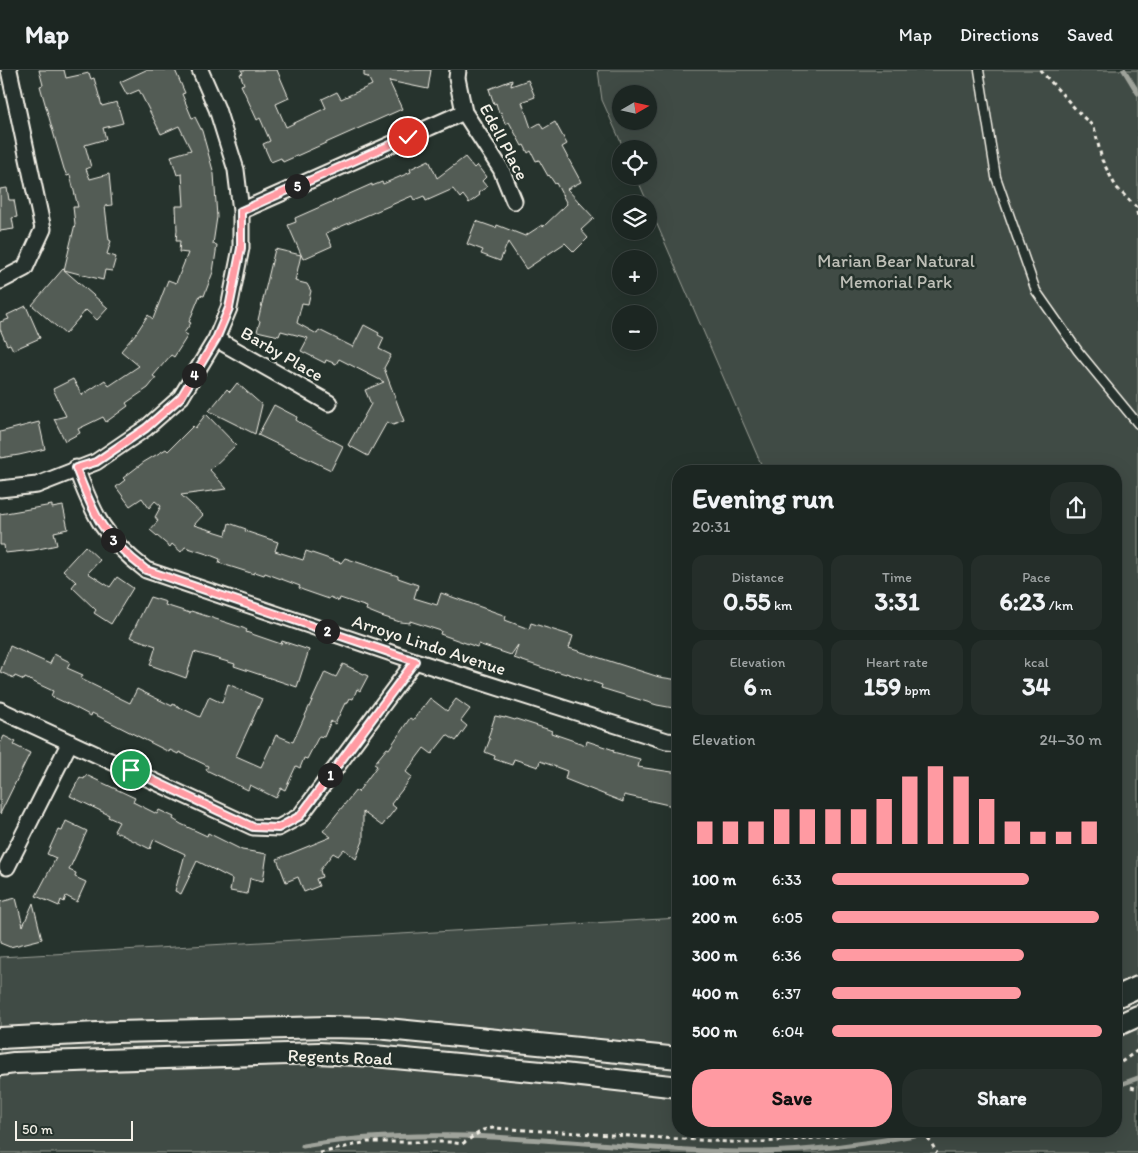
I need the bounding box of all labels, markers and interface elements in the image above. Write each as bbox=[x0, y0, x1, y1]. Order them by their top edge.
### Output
text: Map bbox=[25, 20, 69, 49]
text: Map bbox=[899, 24, 932, 46]
text: Directions bbox=[960, 24, 1039, 46]
text: Saved bbox=[1067, 24, 1113, 46]
north arrow bbox=[612, 85, 658, 130]
map controls bbox=[612, 85, 657, 350]
street label: Edell Place bbox=[475, 100, 533, 184]
pin bbox=[387, 116, 429, 158]
icon: check bbox=[394, 123, 422, 151]
button: locate bbox=[612, 140, 657, 185]
pin: 5 bbox=[284, 174, 310, 198]
text: 5 bbox=[294, 178, 301, 195]
button: layers bbox=[612, 195, 657, 240]
button: + bbox=[612, 250, 657, 295]
park label: Marian Bear Natural Memorial Park bbox=[817, 250, 975, 293]
button: − bbox=[612, 305, 657, 350]
street label: Barby Place bbox=[237, 322, 327, 386]
pin: 4 bbox=[182, 362, 206, 388]
text: 4 bbox=[190, 367, 199, 384]
text: Evening run bbox=[692, 481, 834, 515]
button: share bbox=[1050, 482, 1102, 534]
text: 20:31 bbox=[692, 517, 730, 536]
pin: 3 bbox=[100, 528, 126, 552]
text: 3 bbox=[110, 532, 117, 549]
text: Distance bbox=[731, 569, 784, 586]
text: Time bbox=[882, 569, 912, 586]
text: Pace bbox=[1022, 569, 1050, 586]
text: 0.55 bbox=[723, 586, 771, 616]
text: 3:31 bbox=[875, 586, 919, 616]
text: 6:23 bbox=[999, 586, 1046, 616]
text: km bbox=[771, 597, 792, 614]
text: /km bbox=[1046, 597, 1073, 614]
street label: Arroyo Lindo Avenue bbox=[349, 610, 509, 680]
pin: 2 bbox=[314, 618, 340, 644]
text: 2 bbox=[324, 623, 331, 640]
text: Elevation bbox=[730, 654, 785, 671]
text: Heart rate bbox=[866, 654, 928, 671]
text: kcal bbox=[1024, 654, 1049, 671]
text: 6 bbox=[744, 671, 757, 701]
text: 159 bbox=[864, 671, 901, 701]
text: 34 bbox=[1022, 671, 1051, 701]
text: m bbox=[757, 682, 772, 699]
text: bpm bbox=[901, 682, 930, 699]
text: Elevation bbox=[692, 730, 756, 749]
text: 24–30 m bbox=[1039, 730, 1102, 749]
pin bbox=[110, 749, 152, 791]
icon: arrive bbox=[117, 756, 145, 784]
pin: 1 bbox=[318, 762, 342, 788]
text: 1 bbox=[327, 767, 334, 784]
text: 100 m bbox=[692, 870, 736, 889]
text: 6:33 bbox=[772, 870, 802, 889]
text: 200 m bbox=[692, 908, 737, 927]
text: 6:05 bbox=[772, 908, 803, 927]
text: 300 m bbox=[692, 946, 738, 965]
text: 6:36 bbox=[772, 946, 802, 965]
text: 400 m bbox=[692, 984, 738, 1003]
text: 6:37 bbox=[772, 984, 801, 1003]
text: 500 m bbox=[692, 1022, 737, 1041]
text: 6:04 bbox=[772, 1022, 804, 1041]
street label: Regents Road bbox=[287, 1044, 393, 1070]
button: Save bbox=[692, 1069, 892, 1127]
button: Share bbox=[902, 1069, 1102, 1127]
scale bar bbox=[15, 1118, 132, 1141]
text: 50 m bbox=[22, 1121, 53, 1138]

